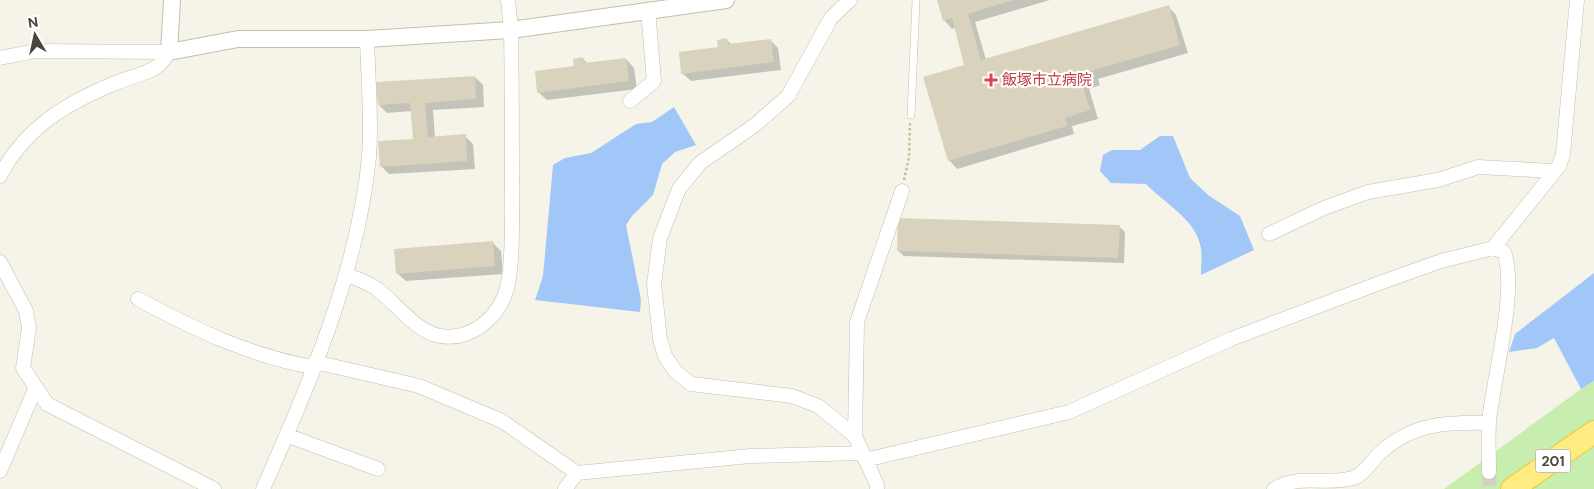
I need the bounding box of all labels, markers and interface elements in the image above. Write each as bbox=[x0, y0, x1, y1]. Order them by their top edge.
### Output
north arrow bbox=[10, 10, 60, 60]
text: N bbox=[27, 12, 39, 32]
place label: 飯塚市立病院 bbox=[1002, 70, 1092, 90]
marker: 飯塚市立病院 bbox=[984, 73, 998, 87]
road number: 201 bbox=[1536, 450, 1570, 472]

